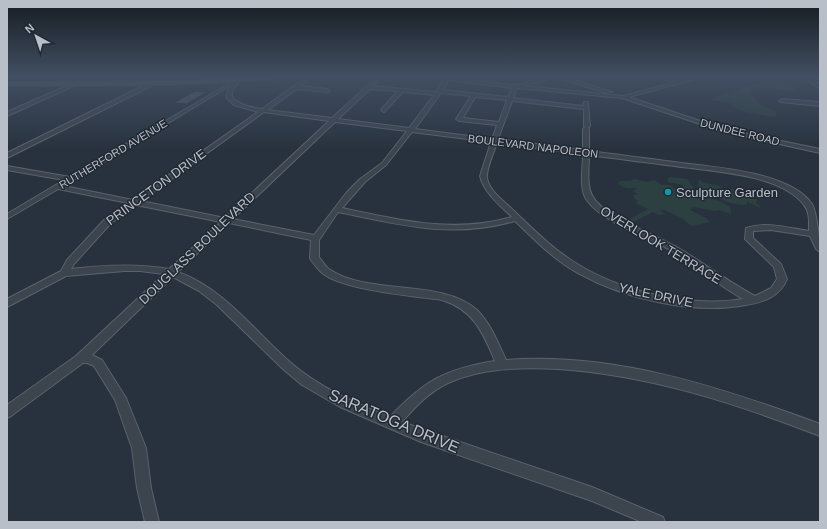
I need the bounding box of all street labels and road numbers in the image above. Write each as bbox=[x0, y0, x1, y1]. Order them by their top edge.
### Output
street label: DUNDEE ROAD bbox=[699, 116, 781, 148]
street label: RUTHERFORD AVENUE bbox=[57, 117, 169, 191]
street label: BOULEVARD NAPOLEON bbox=[467, 132, 599, 160]
street label: PRINCETON DRIVE bbox=[103, 146, 209, 228]
street label: DOUGLASS BOULEVARD bbox=[136, 189, 258, 307]
street label: OVERLOOK TERRACE bbox=[598, 203, 724, 287]
street label: YALE DRIVE bbox=[617, 280, 695, 310]
street label: SARATOGA DRIVE bbox=[326, 386, 462, 456]

